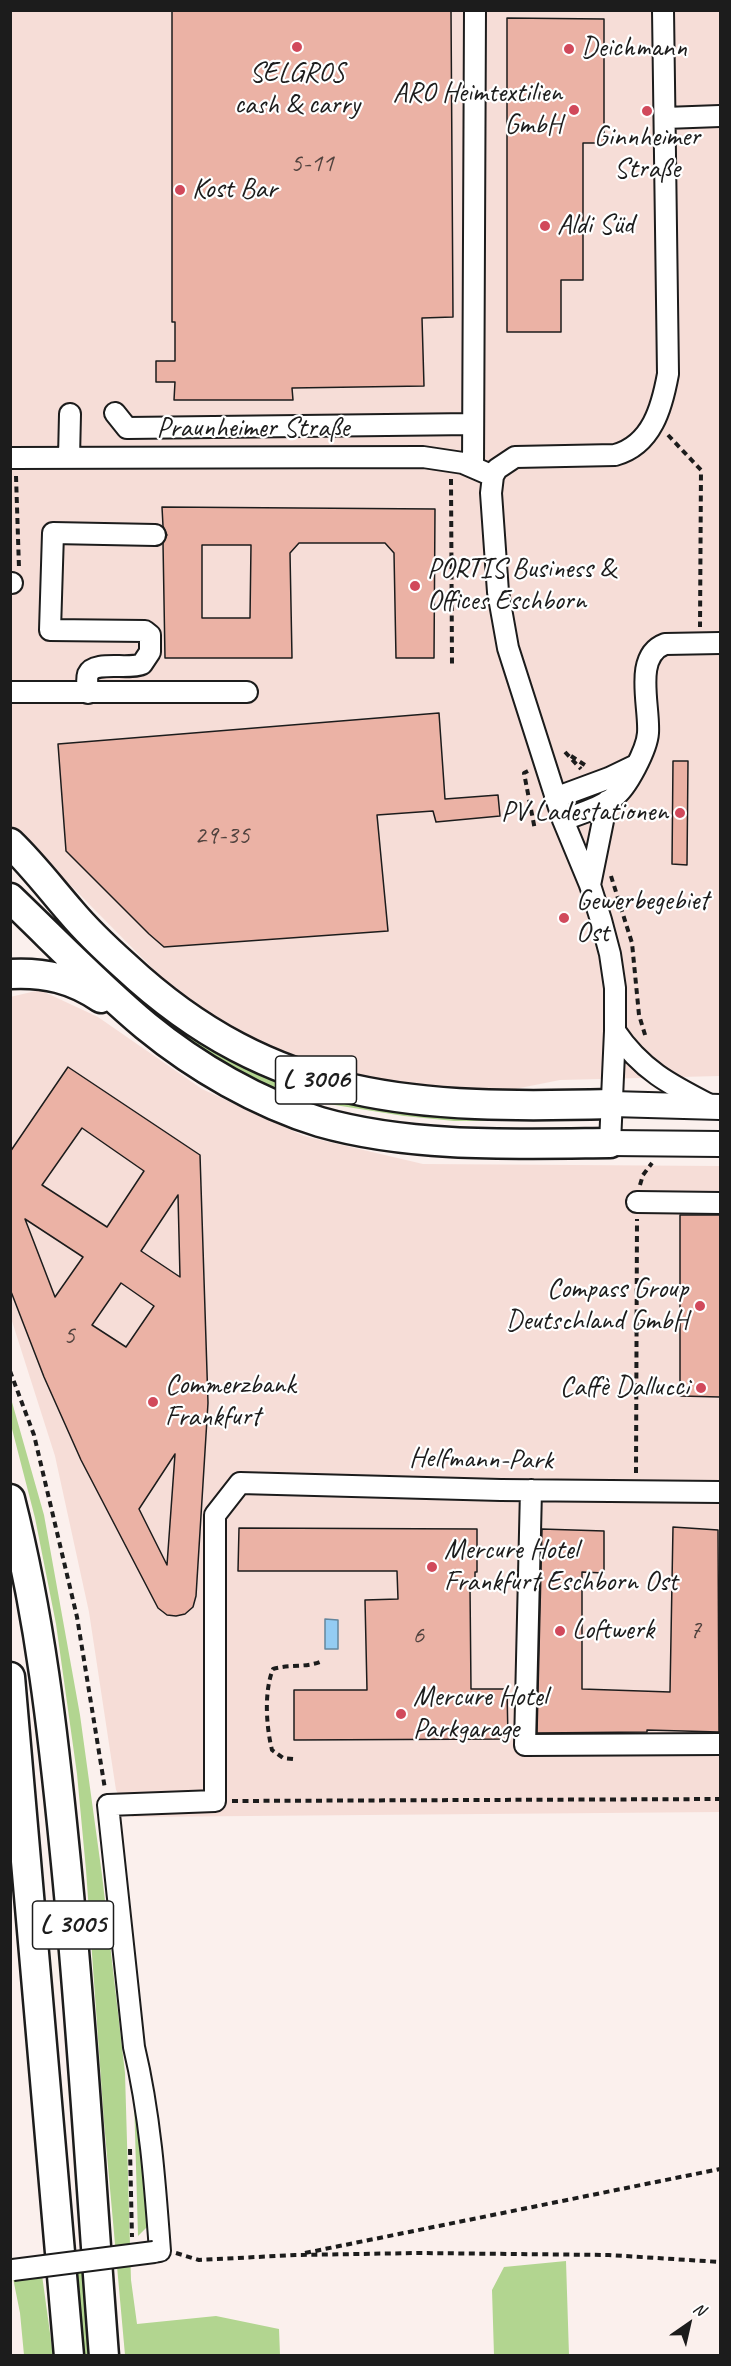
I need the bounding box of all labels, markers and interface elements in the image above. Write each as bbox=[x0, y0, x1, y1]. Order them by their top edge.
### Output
place label: Deichmann bbox=[581, 32, 687, 66]
marker: SELGROS cash & carry bbox=[290, 40, 304, 54]
marker: Deichmann bbox=[562, 42, 576, 56]
place label: SELGROS cash & carry bbox=[234, 57, 360, 123]
place label: ARO Heimtextilien GmbH bbox=[393, 77, 562, 143]
marker: ARO Heimtextilien GmbH bbox=[567, 103, 581, 117]
marker: Ginnheimer Straße bbox=[640, 104, 654, 118]
place label: Ginnheimer Straße bbox=[594, 121, 700, 187]
house number: 5-11 bbox=[290, 148, 334, 180]
place label: Kost Bar bbox=[192, 173, 277, 207]
marker: Kost Bar bbox=[173, 183, 187, 197]
place label: Aldi Süd bbox=[557, 209, 634, 243]
marker: Aldi Süd bbox=[538, 219, 552, 233]
street label: Praunheimer Straße bbox=[157, 412, 349, 446]
place label: PORTIS Business & Offices Eschborn bbox=[427, 553, 615, 619]
marker: PORTIS Business & Offices Eschborn bbox=[408, 579, 422, 593]
place label: PV Ladestationen bbox=[501, 796, 668, 830]
marker: PV Ladestationen bbox=[673, 806, 687, 820]
house number: 29-35 bbox=[194, 820, 250, 852]
place label: Gewerbegebiet Ost bbox=[576, 885, 708, 951]
marker: Gewerbegebiet Ost bbox=[557, 911, 571, 925]
road number: L 3006 bbox=[276, 1056, 356, 1104]
place label: Compass Group Deutschland GmbH bbox=[506, 1273, 688, 1339]
marker: Compass Group Deutschland GmbH bbox=[693, 1299, 707, 1313]
house number: 5 bbox=[63, 1320, 75, 1352]
place label: Commerzbank Frankfurt bbox=[165, 1369, 295, 1435]
place label: Caffè Dallucci bbox=[560, 1371, 689, 1405]
marker: Caffè Dallucci bbox=[694, 1381, 708, 1395]
marker: Commerzbank Frankfurt bbox=[146, 1395, 160, 1409]
street label: Helfmann-Park bbox=[409, 1442, 553, 1478]
place label: Mercure Hotel Frankfurt Eschborn Ost bbox=[444, 1534, 677, 1600]
marker: Mercure Hotel Frankfurt Eschborn Ost bbox=[425, 1560, 439, 1574]
place label: Loftwerk bbox=[572, 1614, 654, 1648]
house number: 7 bbox=[689, 1615, 701, 1647]
house number: 6 bbox=[412, 1620, 424, 1652]
marker: Loftwerk bbox=[553, 1624, 567, 1638]
place label: Mercure Hotel Parkgarage bbox=[413, 1681, 547, 1747]
marker: Mercure Hotel Parkgarage bbox=[394, 1707, 408, 1721]
road number: L 3005 bbox=[32, 1901, 113, 1949]
north arrow bbox=[659, 2294, 719, 2354]
text: N bbox=[689, 2298, 709, 2320]

